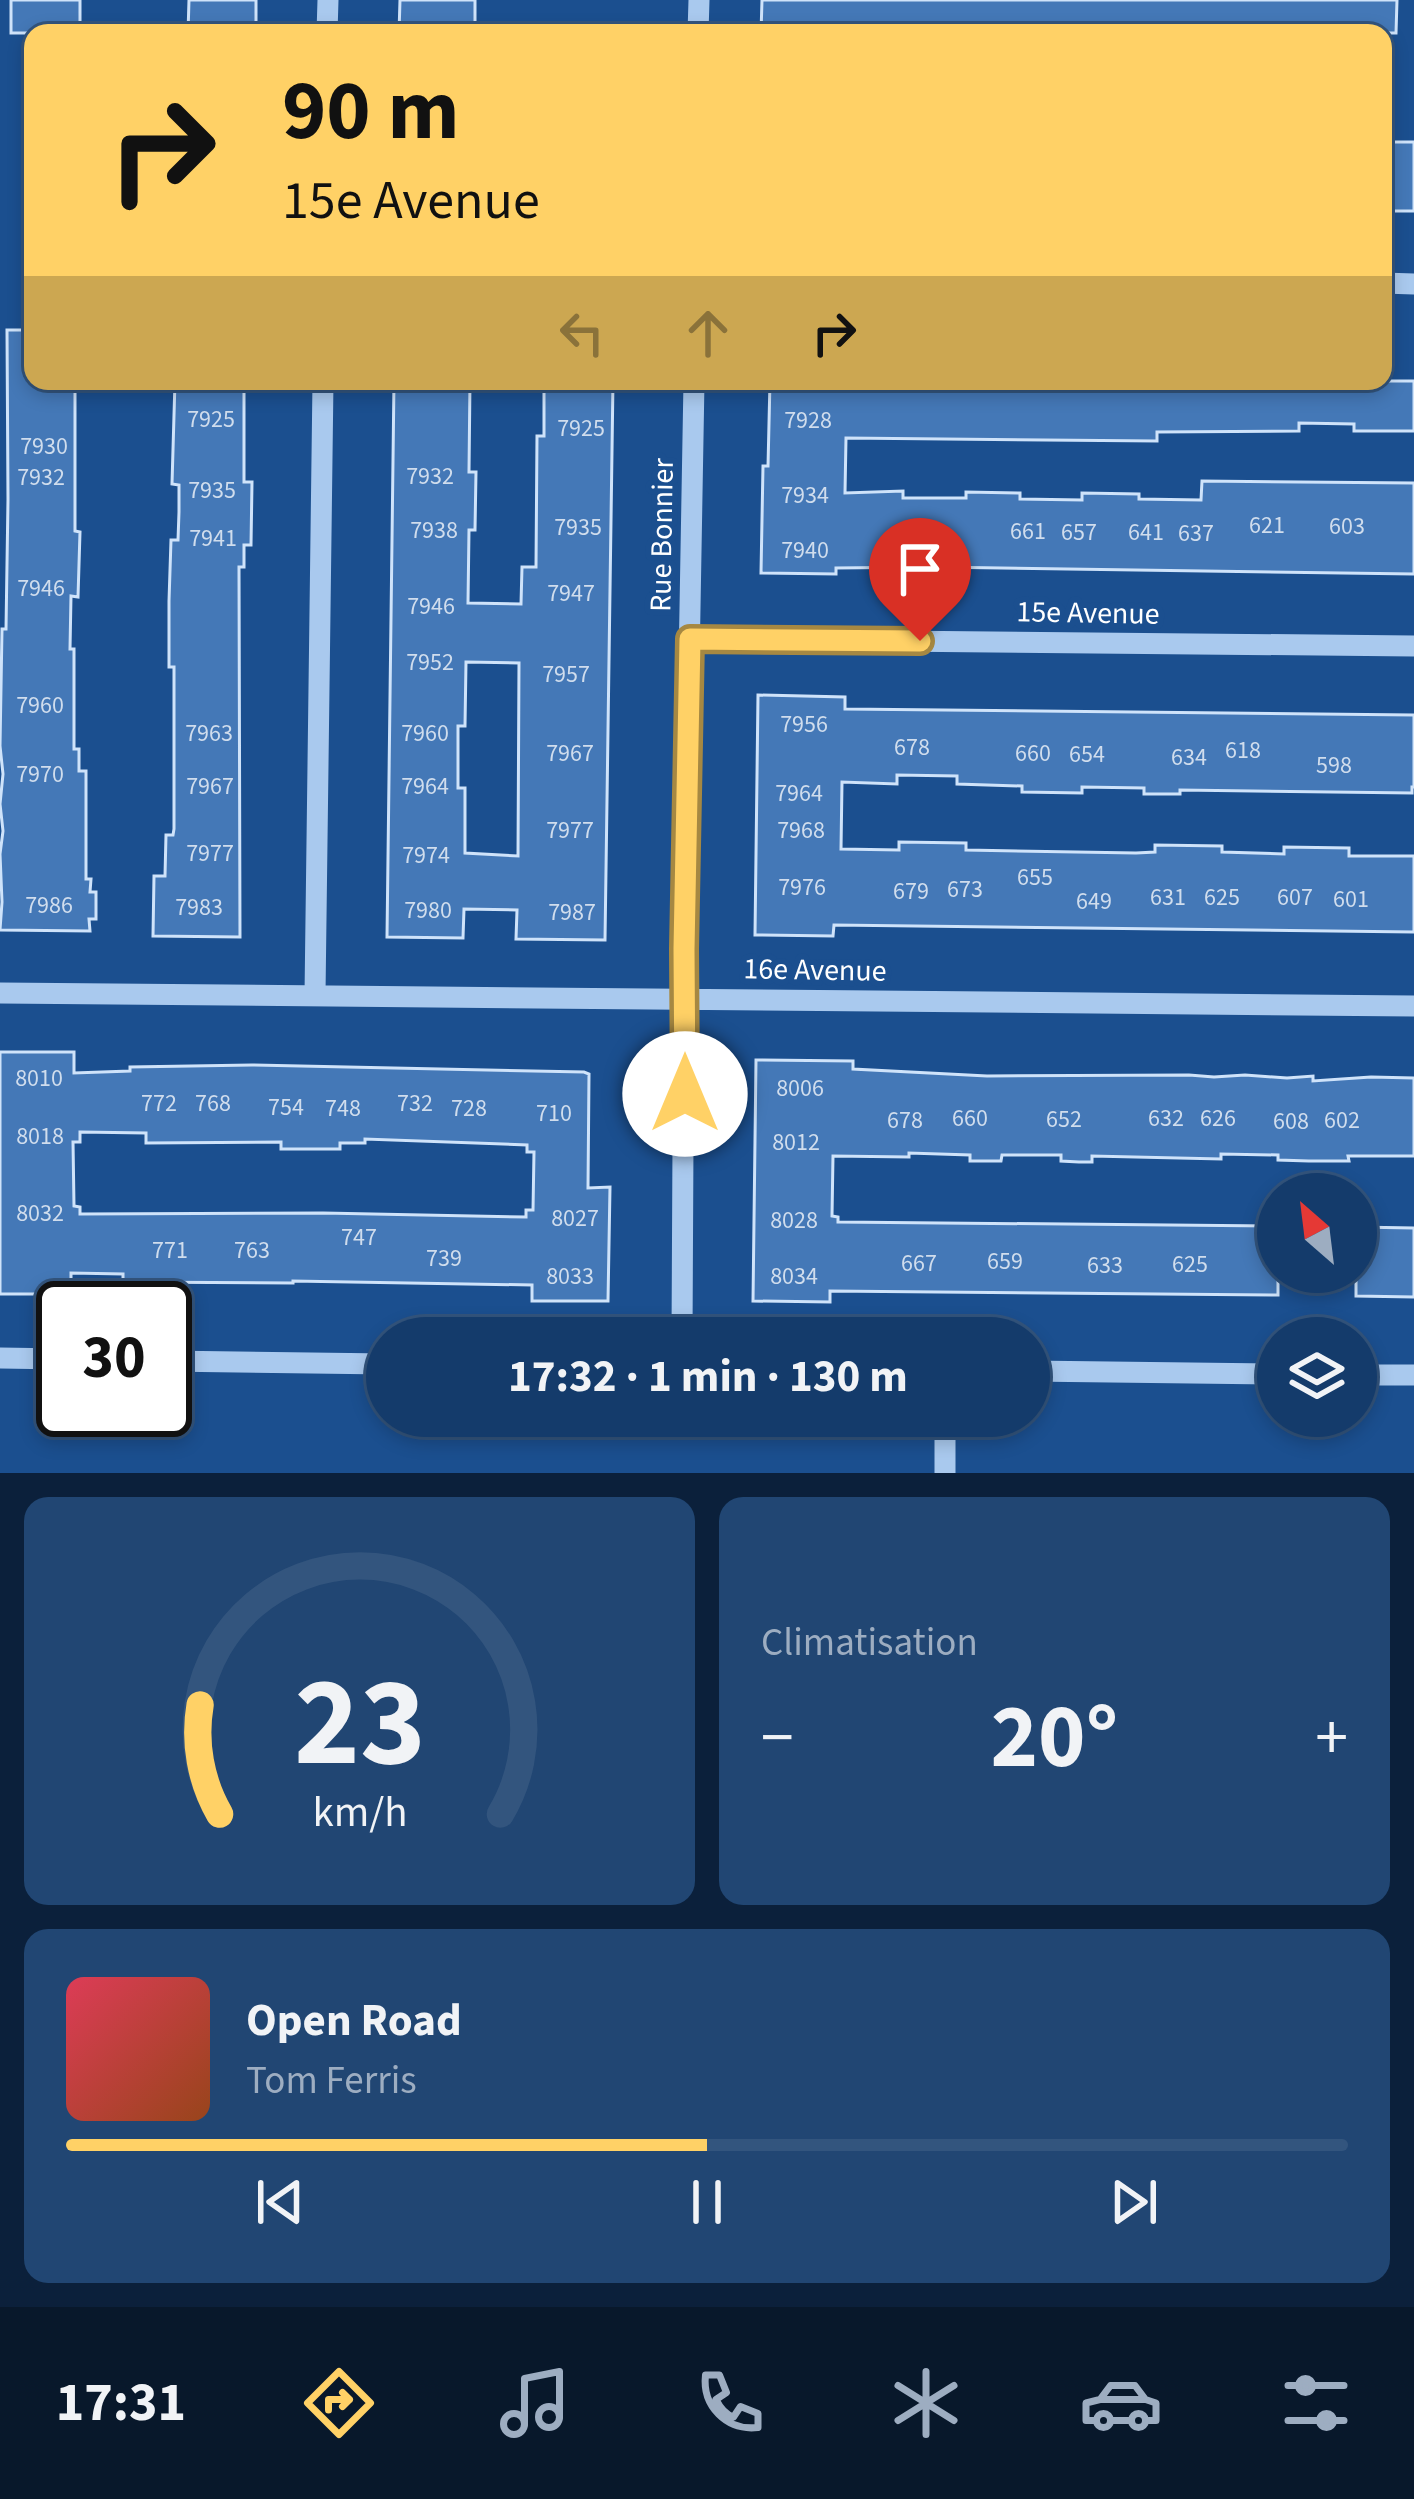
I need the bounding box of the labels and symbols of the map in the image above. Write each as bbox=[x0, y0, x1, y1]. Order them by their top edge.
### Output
house number: 7925 bbox=[187, 402, 235, 437]
house number: 7928 bbox=[784, 403, 832, 438]
house number: 7925 bbox=[557, 411, 605, 446]
house number: 7930 bbox=[20, 429, 68, 464]
street label: Rue Bonnier bbox=[639, 457, 685, 612]
house number: 7932 bbox=[406, 459, 454, 494]
house number: 7932 bbox=[17, 460, 65, 495]
house number: 7935 bbox=[188, 473, 236, 508]
house number: 7934 bbox=[781, 478, 829, 513]
house number: 621 bbox=[1249, 508, 1285, 543]
house number: 603 bbox=[1329, 509, 1365, 544]
house number: 7935 bbox=[554, 510, 602, 545]
house number: 7938 bbox=[410, 513, 458, 548]
house number: 661 bbox=[1010, 514, 1046, 549]
house number: 657 bbox=[1061, 515, 1097, 550]
house number: 641 bbox=[1128, 515, 1164, 550]
house number: 637 bbox=[1178, 516, 1214, 551]
pin bbox=[869, 518, 971, 641]
house number: 7941 bbox=[189, 521, 237, 556]
house number: 7940 bbox=[781, 533, 829, 568]
house number: 7946 bbox=[17, 571, 65, 606]
house number: 7947 bbox=[547, 576, 595, 611]
house number: 7946 bbox=[407, 589, 455, 624]
street label: 15e Avenue bbox=[1016, 590, 1160, 636]
house number: 7952 bbox=[406, 645, 454, 680]
house number: 7957 bbox=[542, 657, 590, 692]
house number: 7960 bbox=[16, 688, 64, 723]
house number: 7956 bbox=[780, 707, 828, 742]
house number: 7963 bbox=[185, 716, 233, 751]
house number: 7960 bbox=[401, 716, 449, 751]
house number: 678 bbox=[894, 730, 930, 765]
house number: 618 bbox=[1225, 733, 1261, 768]
house number: 7967 bbox=[546, 736, 594, 771]
house number: 660 bbox=[1015, 736, 1051, 771]
house number: 654 bbox=[1069, 737, 1105, 772]
house number: 634 bbox=[1171, 740, 1207, 775]
house number: 598 bbox=[1316, 748, 1352, 783]
house number: 7970 bbox=[16, 757, 64, 792]
house number: 7967 bbox=[186, 769, 234, 804]
house number: 7964 bbox=[401, 769, 449, 804]
house number: 7964 bbox=[775, 776, 823, 811]
house number: 7977 bbox=[546, 813, 594, 848]
house number: 7968 bbox=[777, 813, 825, 848]
house number: 7977 bbox=[186, 836, 234, 871]
house number: 7974 bbox=[402, 838, 450, 873]
house number: 655 bbox=[1017, 860, 1053, 895]
house number: 7976 bbox=[778, 870, 826, 905]
house number: 673 bbox=[947, 872, 983, 907]
house number: 679 bbox=[893, 874, 929, 909]
house number: 631 bbox=[1150, 880, 1186, 915]
house number: 625 bbox=[1204, 880, 1240, 915]
house number: 607 bbox=[1277, 880, 1313, 915]
house number: 601 bbox=[1333, 882, 1369, 917]
house number: 649 bbox=[1076, 884, 1112, 919]
house number: 7986 bbox=[25, 888, 73, 923]
house number: 7983 bbox=[175, 890, 223, 925]
house number: 7980 bbox=[404, 893, 452, 928]
house number: 7987 bbox=[548, 895, 596, 930]
street label: 16e Avenue bbox=[743, 947, 887, 993]
position arrow bbox=[622, 1031, 748, 1157]
house number: 8010 bbox=[15, 1061, 63, 1096]
house number: 8006 bbox=[776, 1071, 824, 1106]
house number: 772 bbox=[141, 1086, 177, 1121]
house number: 768 bbox=[195, 1086, 231, 1121]
house number: 732 bbox=[397, 1086, 433, 1121]
house number: 754 bbox=[268, 1090, 304, 1125]
house number: 748 bbox=[325, 1091, 361, 1126]
house number: 728 bbox=[451, 1091, 487, 1126]
house number: 710 bbox=[536, 1096, 572, 1131]
house number: 660 bbox=[952, 1101, 988, 1136]
house number: 632 bbox=[1148, 1101, 1184, 1136]
house number: 626 bbox=[1200, 1101, 1236, 1136]
house number: 652 bbox=[1046, 1102, 1082, 1137]
house number: 678 bbox=[887, 1103, 923, 1138]
house number: 602 bbox=[1324, 1103, 1360, 1138]
house number: 608 bbox=[1273, 1104, 1309, 1139]
house number: 8018 bbox=[16, 1119, 64, 1154]
house number: 8012 bbox=[772, 1125, 820, 1160]
north arrow bbox=[1257, 1173, 1377, 1293]
house number: 8032 bbox=[16, 1196, 64, 1231]
house number: 8027 bbox=[551, 1201, 599, 1236]
house number: 8028 bbox=[770, 1203, 818, 1238]
house number: 747 bbox=[341, 1220, 377, 1255]
house number: 771 bbox=[152, 1233, 188, 1268]
house number: 763 bbox=[234, 1233, 270, 1268]
house number: 739 bbox=[426, 1241, 462, 1276]
house number: 659 bbox=[987, 1244, 1023, 1279]
house number: 667 bbox=[901, 1246, 937, 1281]
house number: 625 bbox=[1172, 1247, 1208, 1282]
house number: 633 bbox=[1087, 1248, 1123, 1283]
house number: 8033 bbox=[546, 1259, 594, 1294]
house number: 8034 bbox=[770, 1259, 818, 1294]
speed limit sign: 30 bbox=[36, 1281, 192, 1437]

